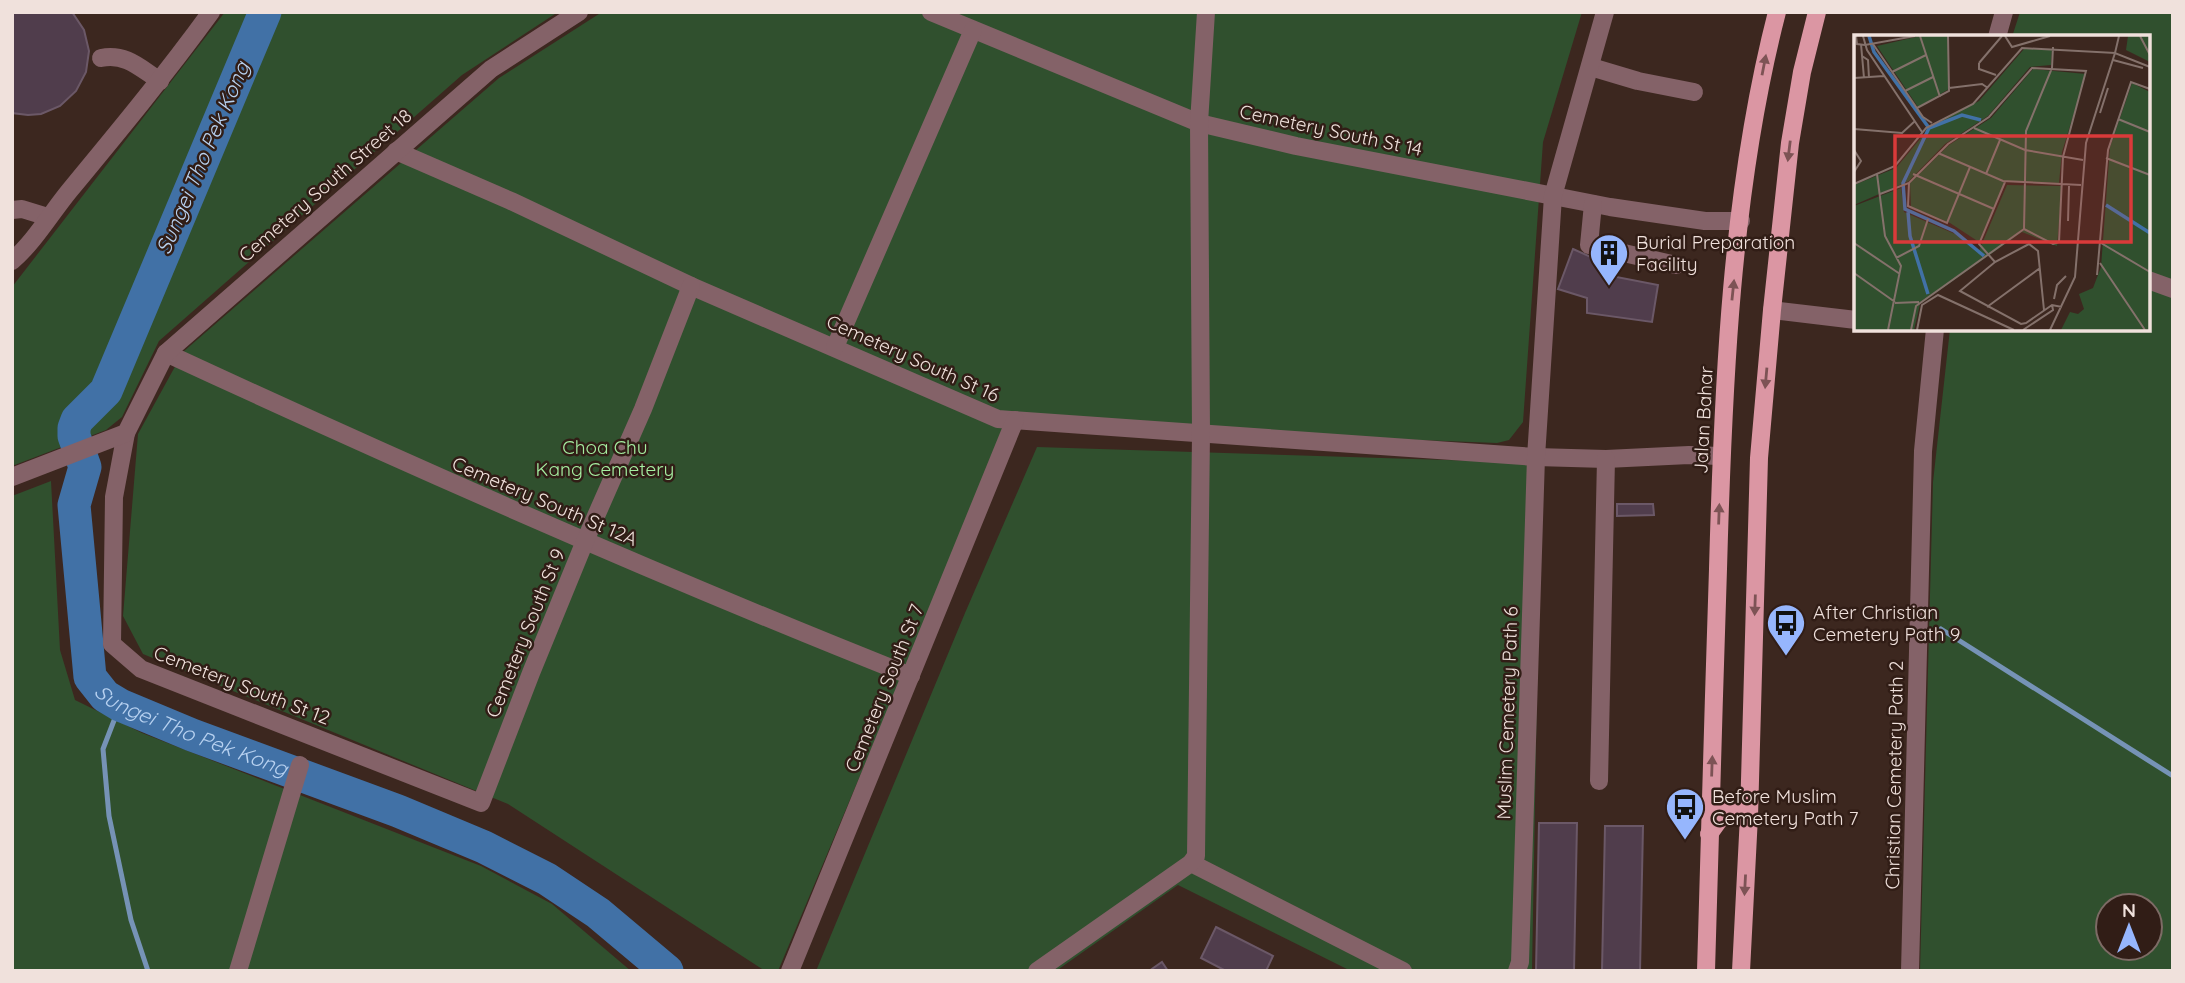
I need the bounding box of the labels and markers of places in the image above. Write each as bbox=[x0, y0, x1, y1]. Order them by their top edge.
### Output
place label: Burial Preparation Facility bbox=[1636, 230, 1795, 276]
building icon: Burial Preparation Facility bbox=[1588, 232, 1630, 287]
place label: After Christian Cemetery Path 9 bbox=[1813, 600, 1960, 646]
bus stop icon: After Christian Cemetery Path 9 bbox=[1765, 602, 1807, 657]
place label: Before Muslim Cemetery Path 7 bbox=[1712, 784, 1859, 830]
bus stop icon: Before Muslim Cemetery Path 7 bbox=[1664, 786, 1706, 841]

